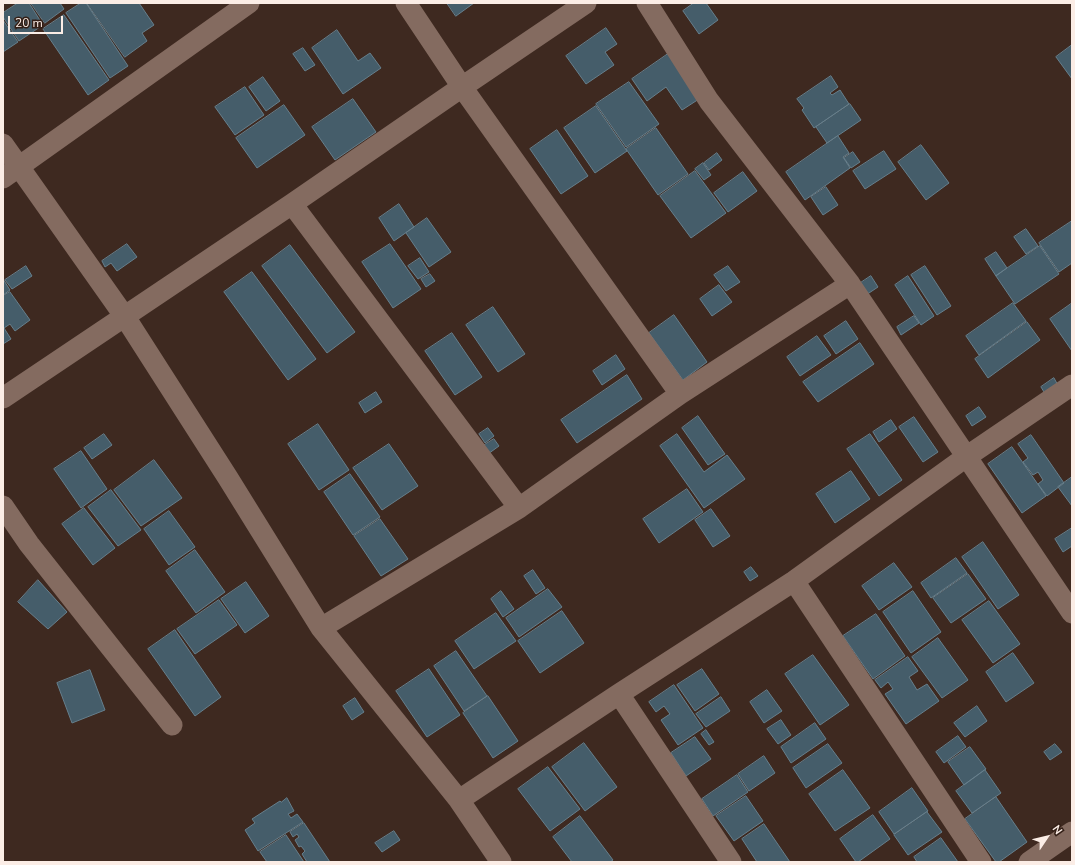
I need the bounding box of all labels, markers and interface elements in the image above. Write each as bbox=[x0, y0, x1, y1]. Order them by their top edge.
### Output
scale bar bbox=[10, 8, 65, 34]
text: 20 m bbox=[15, 15, 43, 31]
north arrow bbox=[1027, 817, 1067, 857]
text: N bbox=[1049, 822, 1066, 837]

